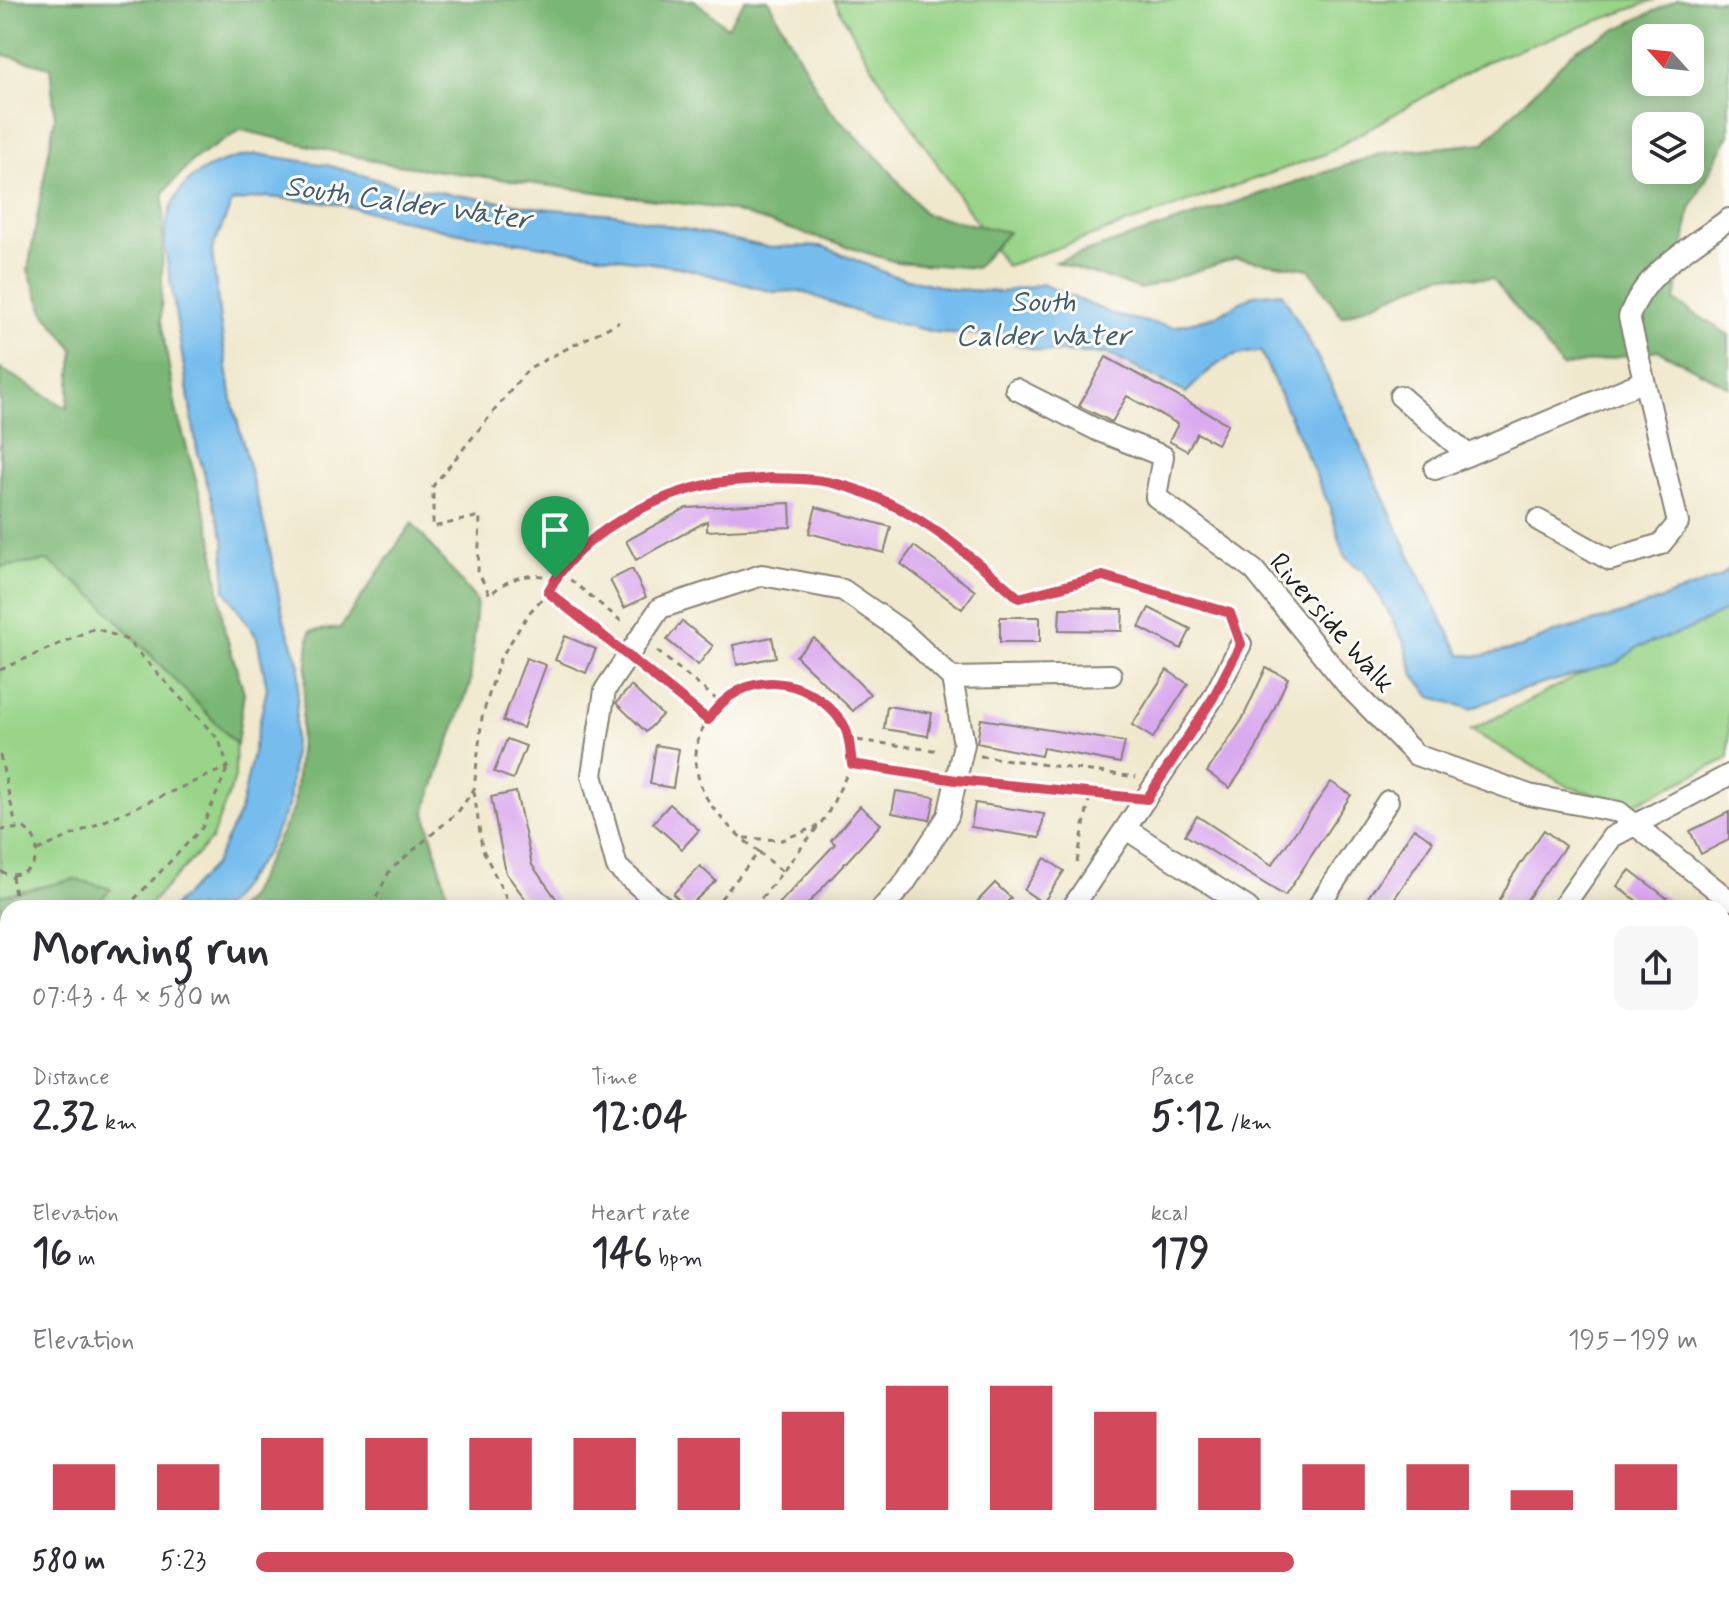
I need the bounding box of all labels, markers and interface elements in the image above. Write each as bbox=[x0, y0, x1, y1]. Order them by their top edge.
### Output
north arrow bbox=[1632, 24, 1704, 96]
map controls bbox=[1632, 24, 1704, 184]
button: layers bbox=[1632, 112, 1704, 184]
water label: South Calder Water bbox=[282, 167, 537, 241]
water label: South Calder Water bbox=[956, 283, 1134, 356]
pin bbox=[521, 496, 589, 578]
icon: arrive bbox=[533, 508, 577, 552]
street label: Riverside Walk bbox=[1260, 546, 1402, 702]
text: Morning run bbox=[32, 922, 269, 980]
button: share bbox=[1614, 926, 1698, 1010]
text: 07:43 · 4 × 580 m bbox=[32, 981, 231, 1015]
text: Distance bbox=[32, 1064, 109, 1092]
text: Time bbox=[591, 1064, 637, 1092]
text: Pace bbox=[1151, 1064, 1194, 1092]
text: 2.32 bbox=[32, 1092, 99, 1144]
text: 12:04 bbox=[591, 1092, 688, 1144]
text: 5:12 bbox=[1151, 1092, 1224, 1144]
text: km bbox=[99, 1109, 137, 1137]
text: /km bbox=[1224, 1109, 1272, 1137]
text: Elevation bbox=[32, 1200, 119, 1228]
text: Heart rate bbox=[591, 1200, 690, 1228]
text: kcal bbox=[1151, 1200, 1188, 1228]
text: 16 bbox=[32, 1228, 72, 1280]
text: 146 bbox=[591, 1228, 652, 1280]
text: 179 bbox=[1151, 1228, 1210, 1280]
text: m bbox=[72, 1245, 95, 1273]
text: bpm bbox=[652, 1245, 703, 1273]
text: Elevation bbox=[32, 1324, 134, 1358]
text: 195–199 m bbox=[1568, 1324, 1698, 1358]
text: 580 m bbox=[32, 1545, 105, 1579]
text: 5:23 bbox=[160, 1545, 206, 1579]

